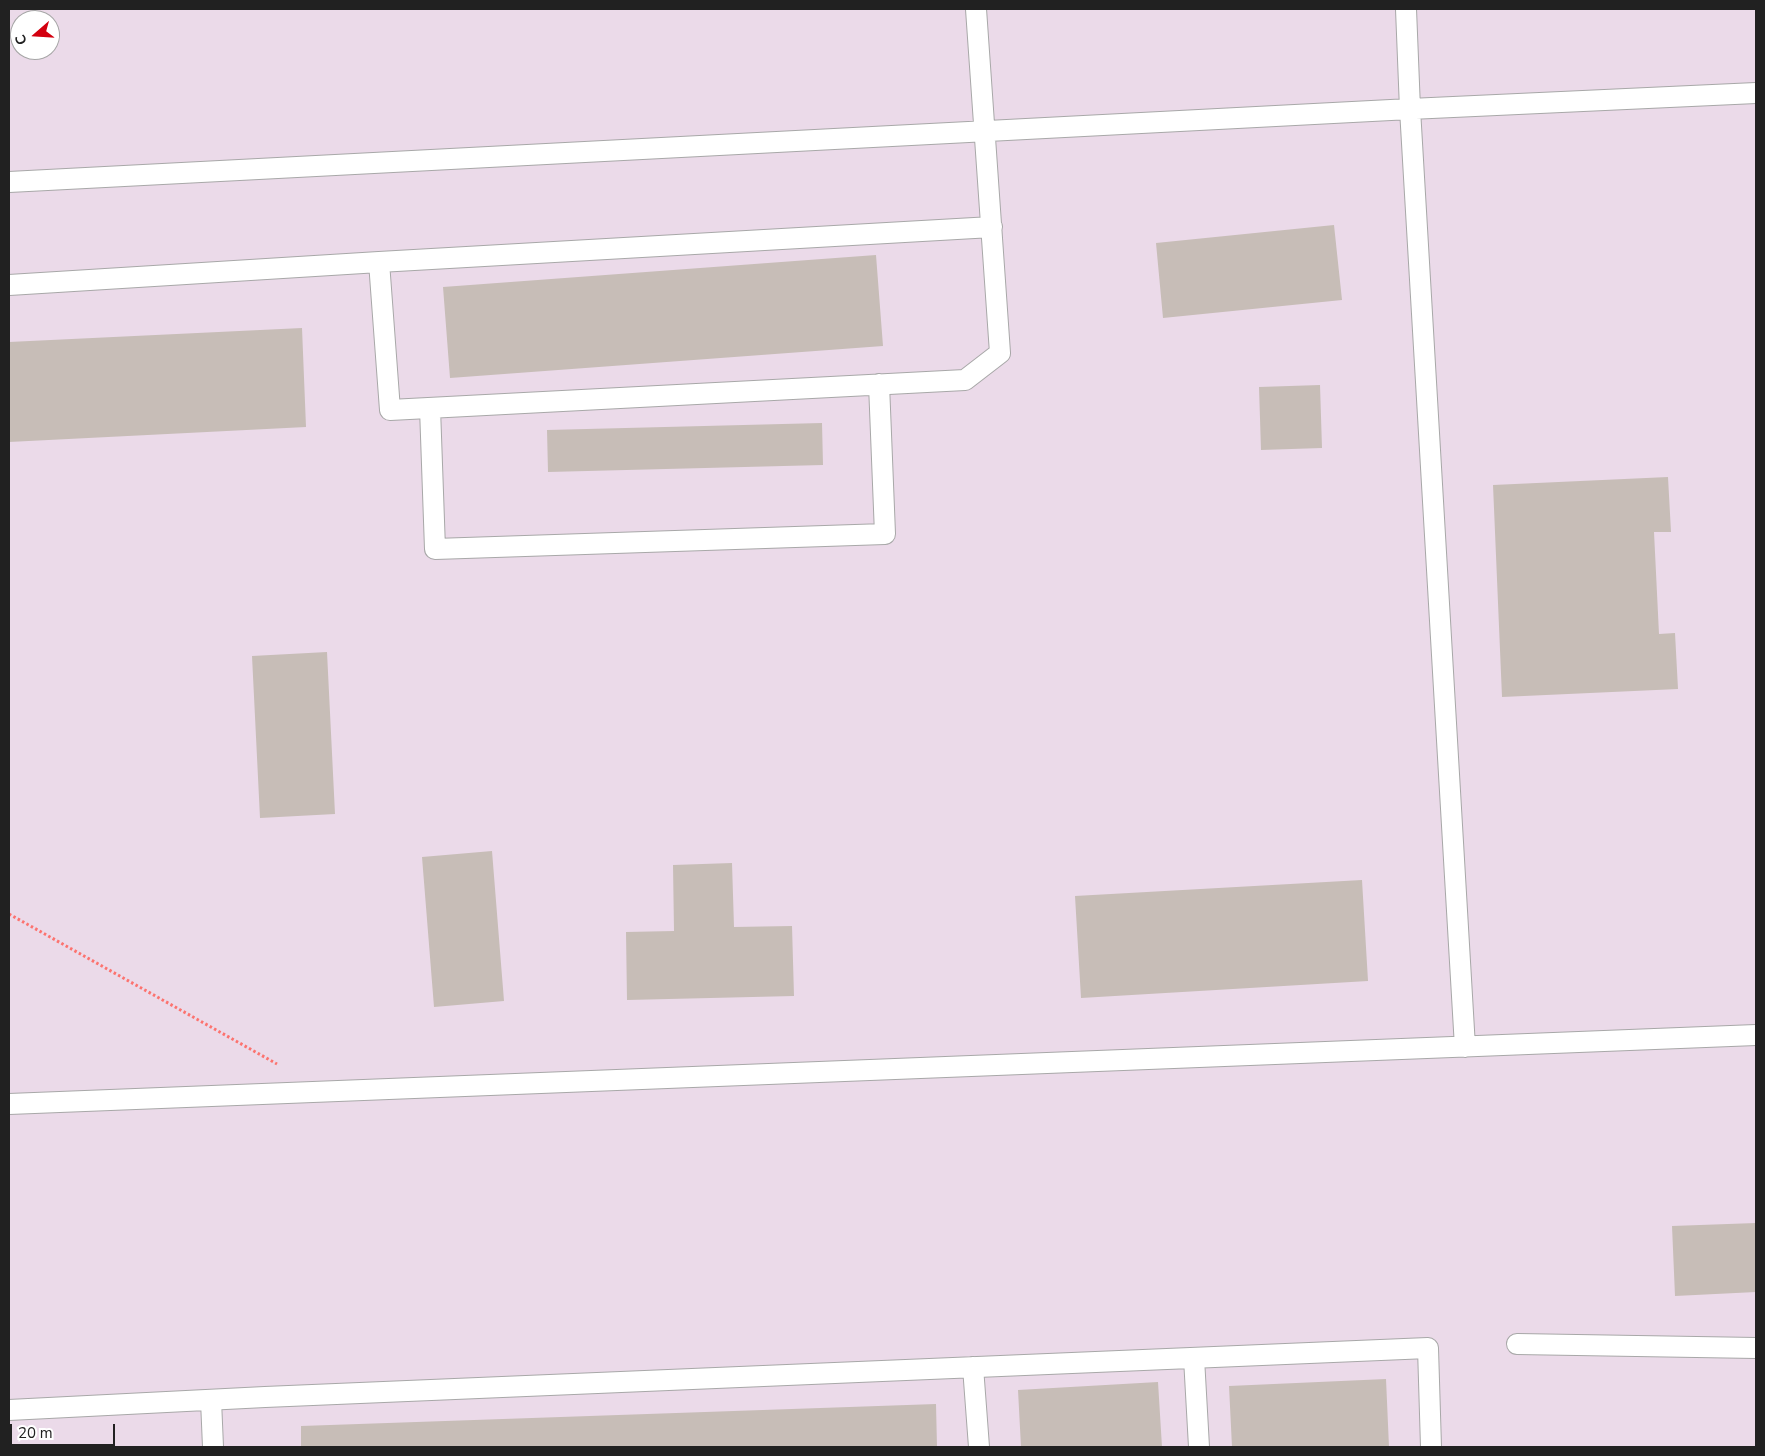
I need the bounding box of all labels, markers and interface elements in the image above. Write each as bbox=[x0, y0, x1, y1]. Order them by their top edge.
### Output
north arrow bbox=[10, 10, 60, 60]
text: С bbox=[11, 32, 32, 47]
scale bar bbox=[12, 1414, 118, 1446]
text: 20 m bbox=[18, 1423, 53, 1443]

